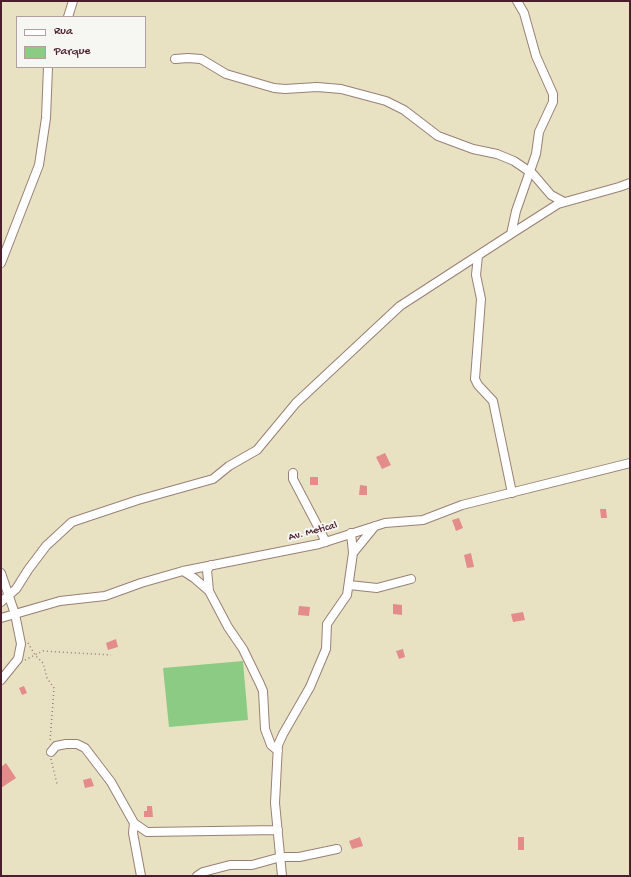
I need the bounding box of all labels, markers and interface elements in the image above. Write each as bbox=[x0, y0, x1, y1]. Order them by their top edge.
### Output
legend bbox=[16, 16, 146, 68]
text: Rua bbox=[54, 25, 73, 39]
text: Parque bbox=[54, 45, 91, 59]
street label: Av. Metical bbox=[287, 519, 339, 545]

